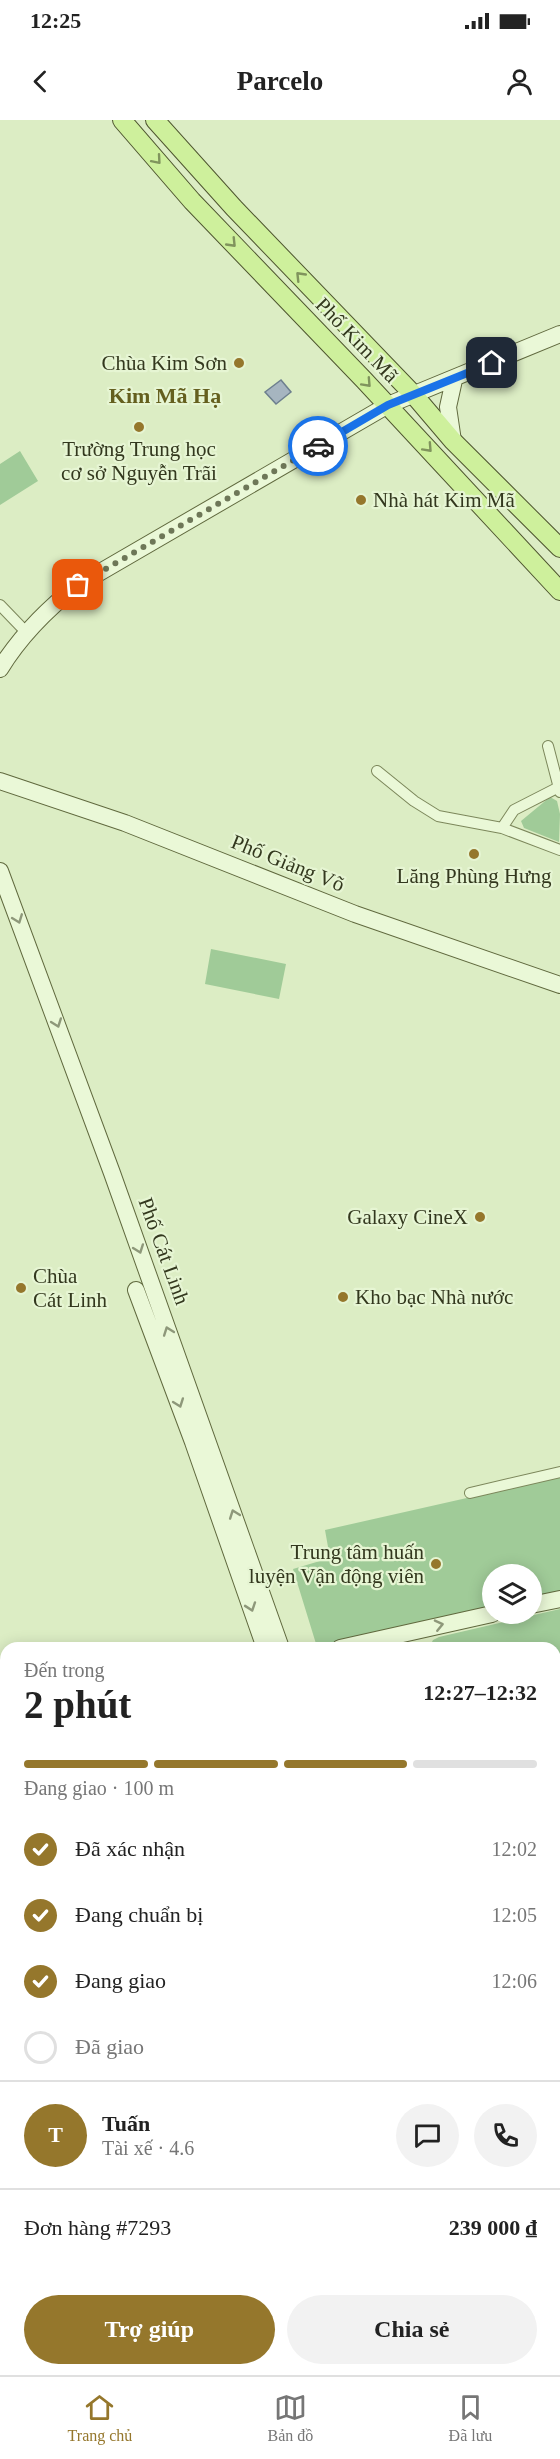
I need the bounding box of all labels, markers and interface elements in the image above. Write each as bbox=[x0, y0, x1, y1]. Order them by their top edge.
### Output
text: 12:25 bbox=[30, 8, 81, 33]
icon: back bbox=[24, 65, 57, 98]
icon: person bbox=[503, 65, 536, 98]
text: Parcelo bbox=[237, 66, 323, 96]
one-way arrow bbox=[150, 153, 161, 164]
one-way arrow bbox=[225, 235, 236, 246]
one-way arrow bbox=[296, 273, 307, 284]
street label: Phố Kim Mã bbox=[311, 293, 404, 388]
pin bbox=[466, 337, 517, 388]
icon: home bbox=[475, 346, 508, 379]
place label: Chùa Kim Sơn bbox=[102, 351, 227, 375]
marker: Chùa Kim Sơn bbox=[232, 356, 246, 370]
one-way arrow bbox=[360, 376, 371, 387]
district label: Kim Mã Hạ bbox=[109, 383, 221, 408]
courier bbox=[288, 416, 348, 476]
marker: Trường Trung học cơ sở Nguyễn Trãi bbox=[132, 420, 146, 434]
icon: car bbox=[302, 430, 335, 463]
place label: Trường Trung học cơ sở Nguyễn Trãi bbox=[61, 437, 217, 485]
one-way arrow bbox=[421, 442, 432, 452]
place label: Nhà hát Kim Mã bbox=[373, 488, 515, 512]
marker: Nhà hát Kim Mã bbox=[354, 493, 368, 507]
pin bbox=[52, 559, 103, 610]
icon: bag bbox=[61, 568, 94, 601]
street label: Phố Giảng Võ bbox=[228, 829, 348, 897]
marker: Lăng Phùng Hưng bbox=[467, 847, 481, 861]
place label: Lăng Phùng Hưng bbox=[397, 864, 552, 888]
one-way arrow bbox=[11, 914, 24, 924]
one-way arrow bbox=[49, 1017, 62, 1028]
street label: Phố Cát Linh bbox=[134, 1194, 195, 1308]
place label: Galaxy CineX bbox=[347, 1205, 468, 1229]
marker: Galaxy CineX bbox=[473, 1210, 487, 1224]
one-way arrow bbox=[132, 1243, 144, 1254]
place label: Chùa Cát Linh bbox=[33, 1264, 108, 1312]
marker: Chùa Cát Linh bbox=[14, 1281, 28, 1295]
place label: Kho bạc Nhà nước bbox=[355, 1285, 513, 1309]
marker: Kho bạc Nhà nước bbox=[336, 1290, 350, 1304]
one-way arrow bbox=[162, 1326, 175, 1336]
one-way arrow bbox=[172, 1398, 185, 1408]
one-way arrow bbox=[229, 1509, 242, 1520]
place label: Trung tâm huấn luyện Vận động viên bbox=[249, 1540, 424, 1588]
marker: Trung tâm huấn luyện Vận động viên bbox=[429, 1557, 443, 1571]
map controls bbox=[482, 1564, 542, 1624]
button: layers bbox=[482, 1564, 542, 1624]
one-way arrow bbox=[244, 1601, 257, 1612]
one-way arrow bbox=[434, 1620, 444, 1633]
text: Đến trong bbox=[24, 1659, 105, 1681]
text: 12:27–12:32 bbox=[423, 1680, 537, 1705]
text: 2 phút bbox=[24, 1683, 131, 1726]
text: Đang giao · 100 m bbox=[24, 1777, 174, 1799]
icon: check bbox=[24, 1833, 57, 1866]
text: Đã xác nhận bbox=[75, 1836, 185, 1861]
text: 12:02 bbox=[491, 1838, 537, 1860]
icon: check bbox=[24, 1899, 57, 1932]
text: Đang chuẩn bị bbox=[75, 1902, 203, 1927]
text: 12:05 bbox=[491, 1904, 537, 1926]
icon: check bbox=[24, 1965, 57, 1998]
text: Đang giao bbox=[75, 1968, 166, 1993]
text: 12:06 bbox=[491, 1970, 537, 1992]
text: Đã giao bbox=[75, 2034, 144, 2059]
button: chat bbox=[396, 2104, 459, 2167]
button: phone bbox=[474, 2104, 537, 2167]
text: Tuấn bbox=[102, 2111, 150, 2136]
text: T bbox=[48, 2122, 63, 2147]
text: Tài xế · 4.6 bbox=[102, 2137, 194, 2159]
text: Đơn hàng #7293 bbox=[24, 2215, 171, 2240]
text: 239 000 ₫ bbox=[449, 2215, 537, 2240]
button: Trợ giúp bbox=[24, 2295, 275, 2364]
button: Chia sẻ bbox=[287, 2295, 537, 2364]
tab: Trang chủ bbox=[68, 2391, 132, 2445]
tab: Bản đồ bbox=[268, 2391, 313, 2445]
tab: Đã lưu bbox=[449, 2391, 492, 2445]

